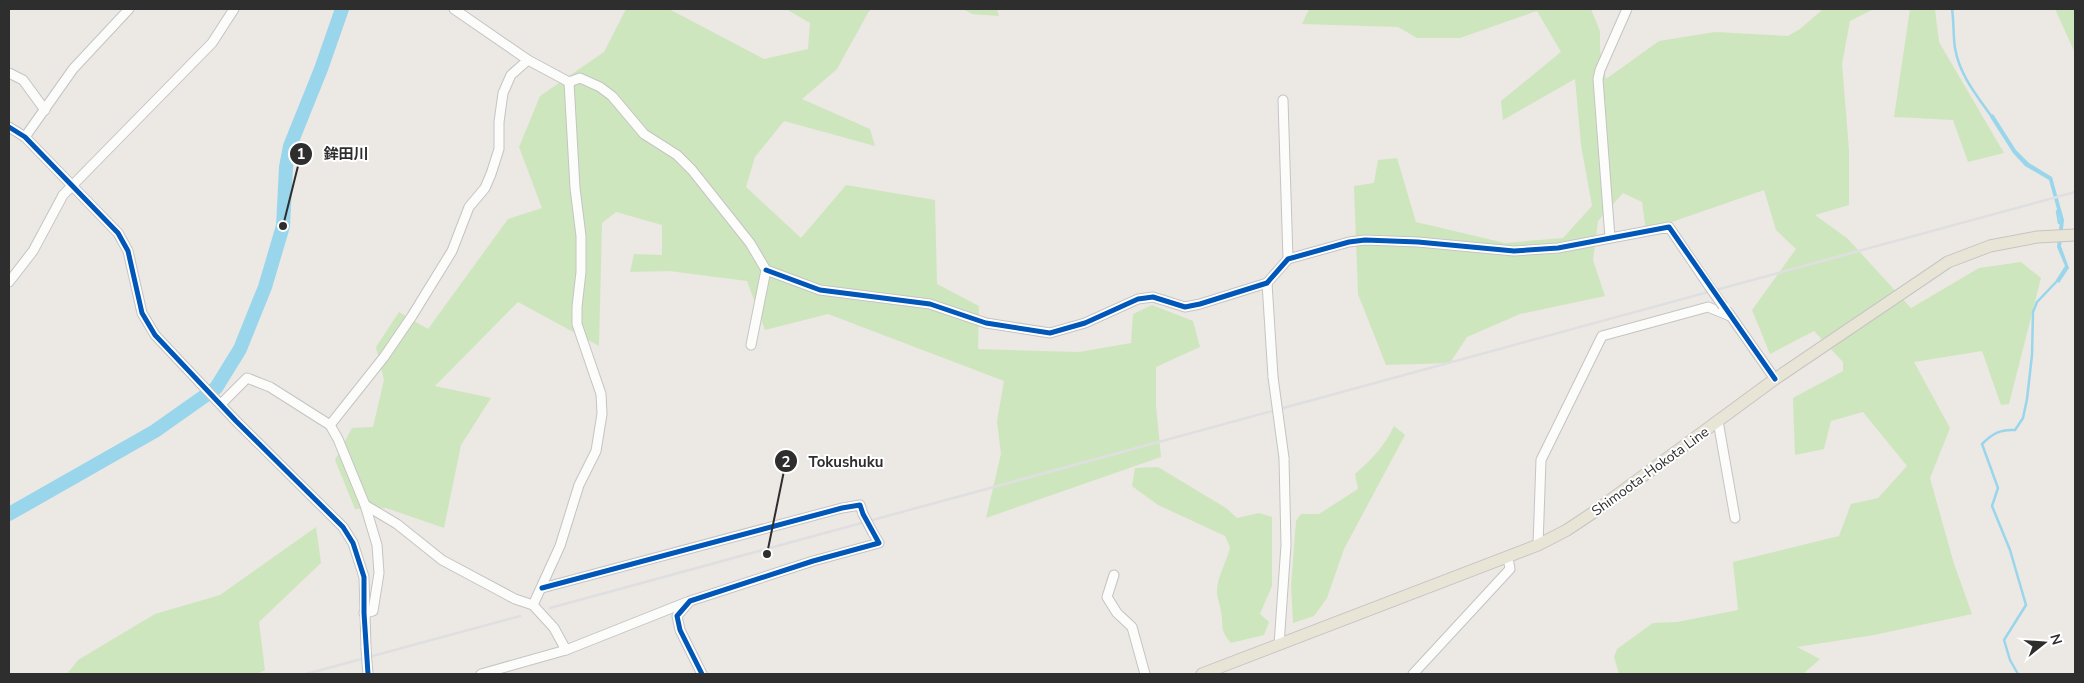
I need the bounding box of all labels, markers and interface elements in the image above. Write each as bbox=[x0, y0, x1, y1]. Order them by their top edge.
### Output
callout: 鉾田川 bbox=[289, 139, 379, 169]
text: 1 bbox=[296, 144, 306, 164]
text: 鉾田川 bbox=[323, 144, 369, 164]
street label: Shimoota-Hokota Line bbox=[1588, 422, 1713, 520]
callout: Tokushuku bbox=[774, 446, 894, 476]
text: 2 bbox=[781, 452, 791, 472]
text: Tokushuku bbox=[808, 452, 884, 472]
north arrow bbox=[2019, 618, 2069, 668]
text: N bbox=[2045, 632, 2067, 647]

